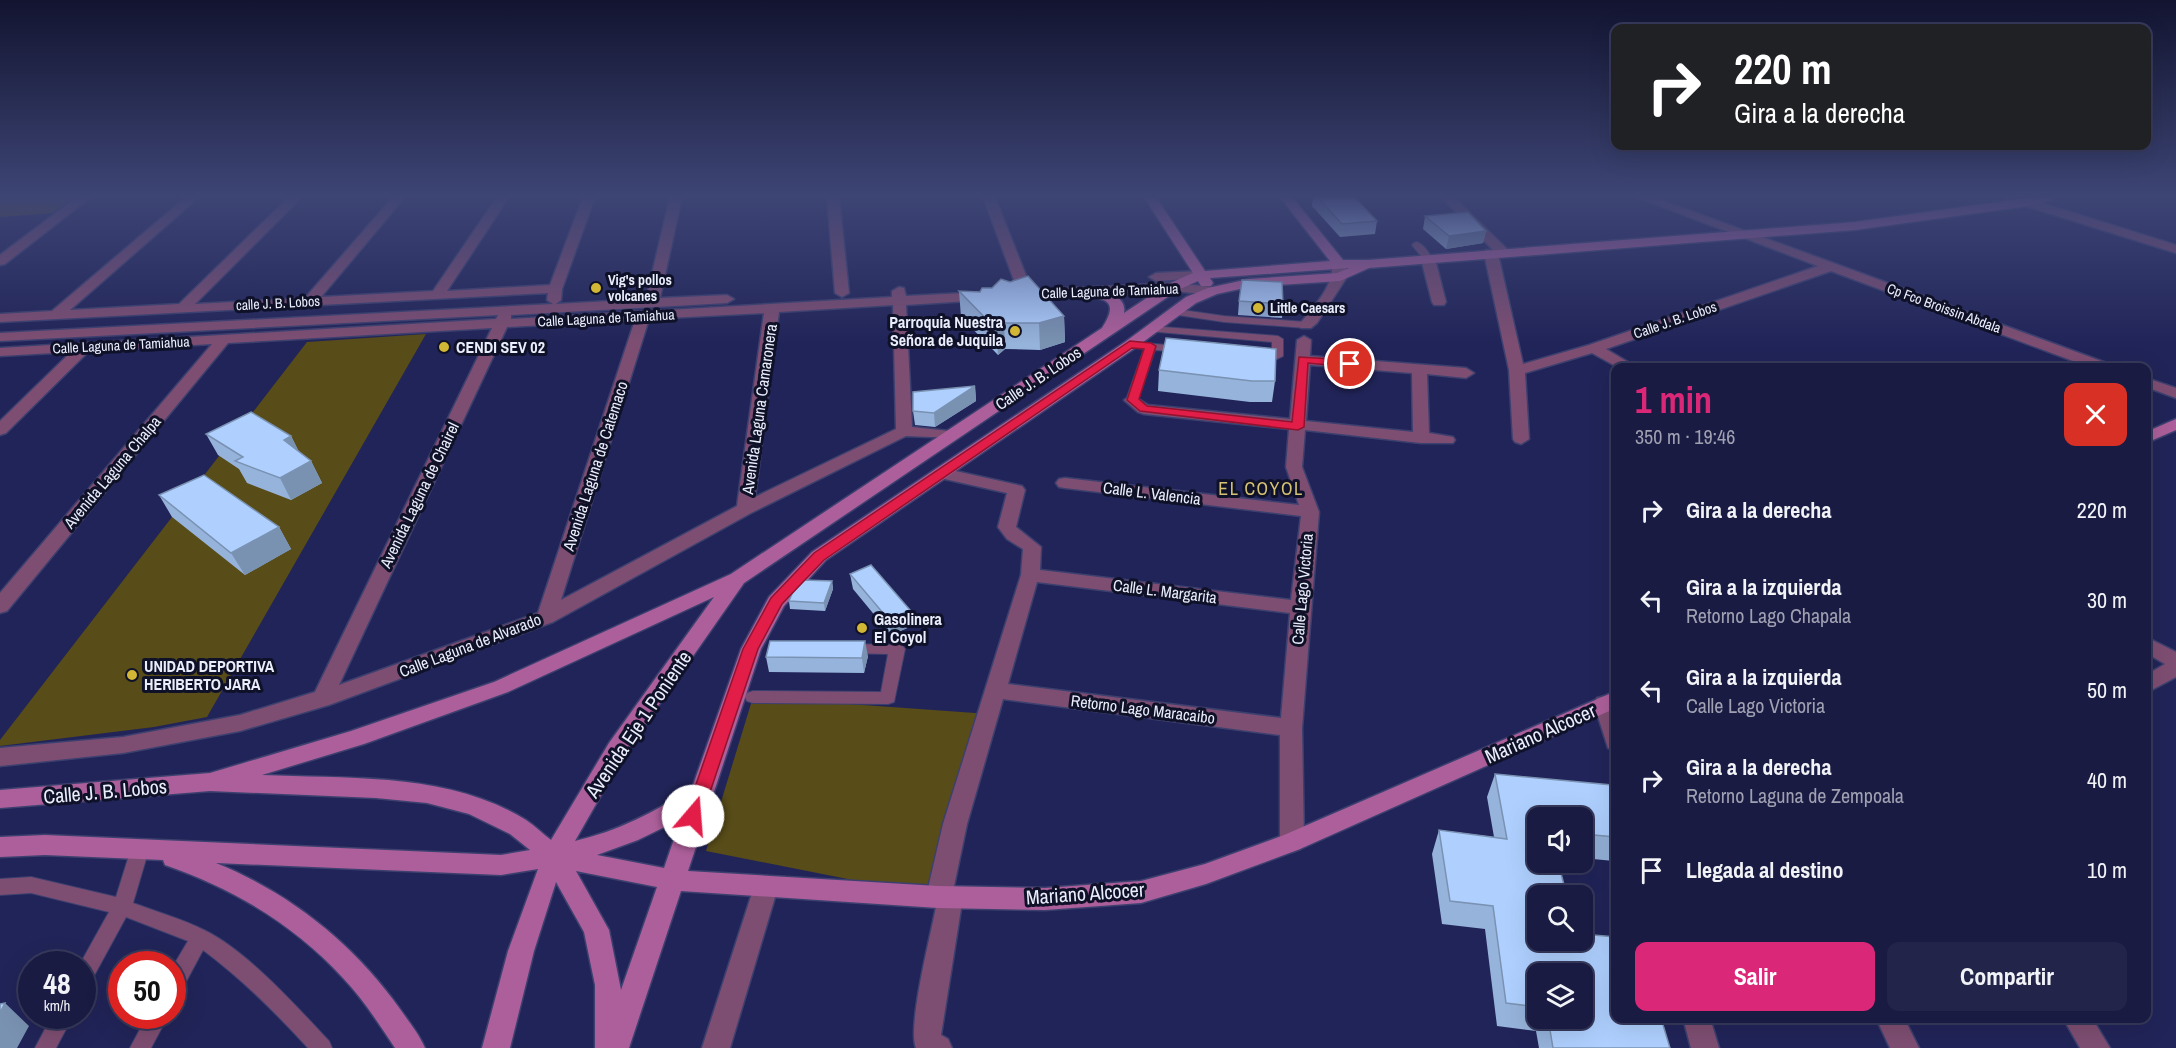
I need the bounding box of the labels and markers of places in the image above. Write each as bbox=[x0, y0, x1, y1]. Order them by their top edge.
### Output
place label: Vig's pollos volcanes bbox=[608, 271, 672, 305]
marker: Vig's pollos volcanes bbox=[589, 281, 603, 295]
place label: Little Caesars bbox=[1270, 299, 1345, 317]
marker: Little Caesars bbox=[1251, 301, 1265, 315]
place label: Parroquia Nuestra Señora de Juquila bbox=[889, 311, 1004, 351]
marker: Parroquia Nuestra Señora de Juquila bbox=[1008, 324, 1022, 338]
place label: CENDI SEV 02 bbox=[456, 336, 545, 358]
pin bbox=[1324, 338, 1375, 389]
marker: CENDI SEV 02 bbox=[437, 340, 451, 354]
place label: Gasolinera El Coyol bbox=[874, 608, 943, 648]
marker: Gasolinera El Coyol bbox=[855, 621, 869, 635]
place label: UNIDAD DEPORTIVA HERIBERTO JARA bbox=[144, 655, 275, 695]
marker: UNIDAD DEPORTIVA HERIBERTO JARA bbox=[125, 668, 139, 682]

